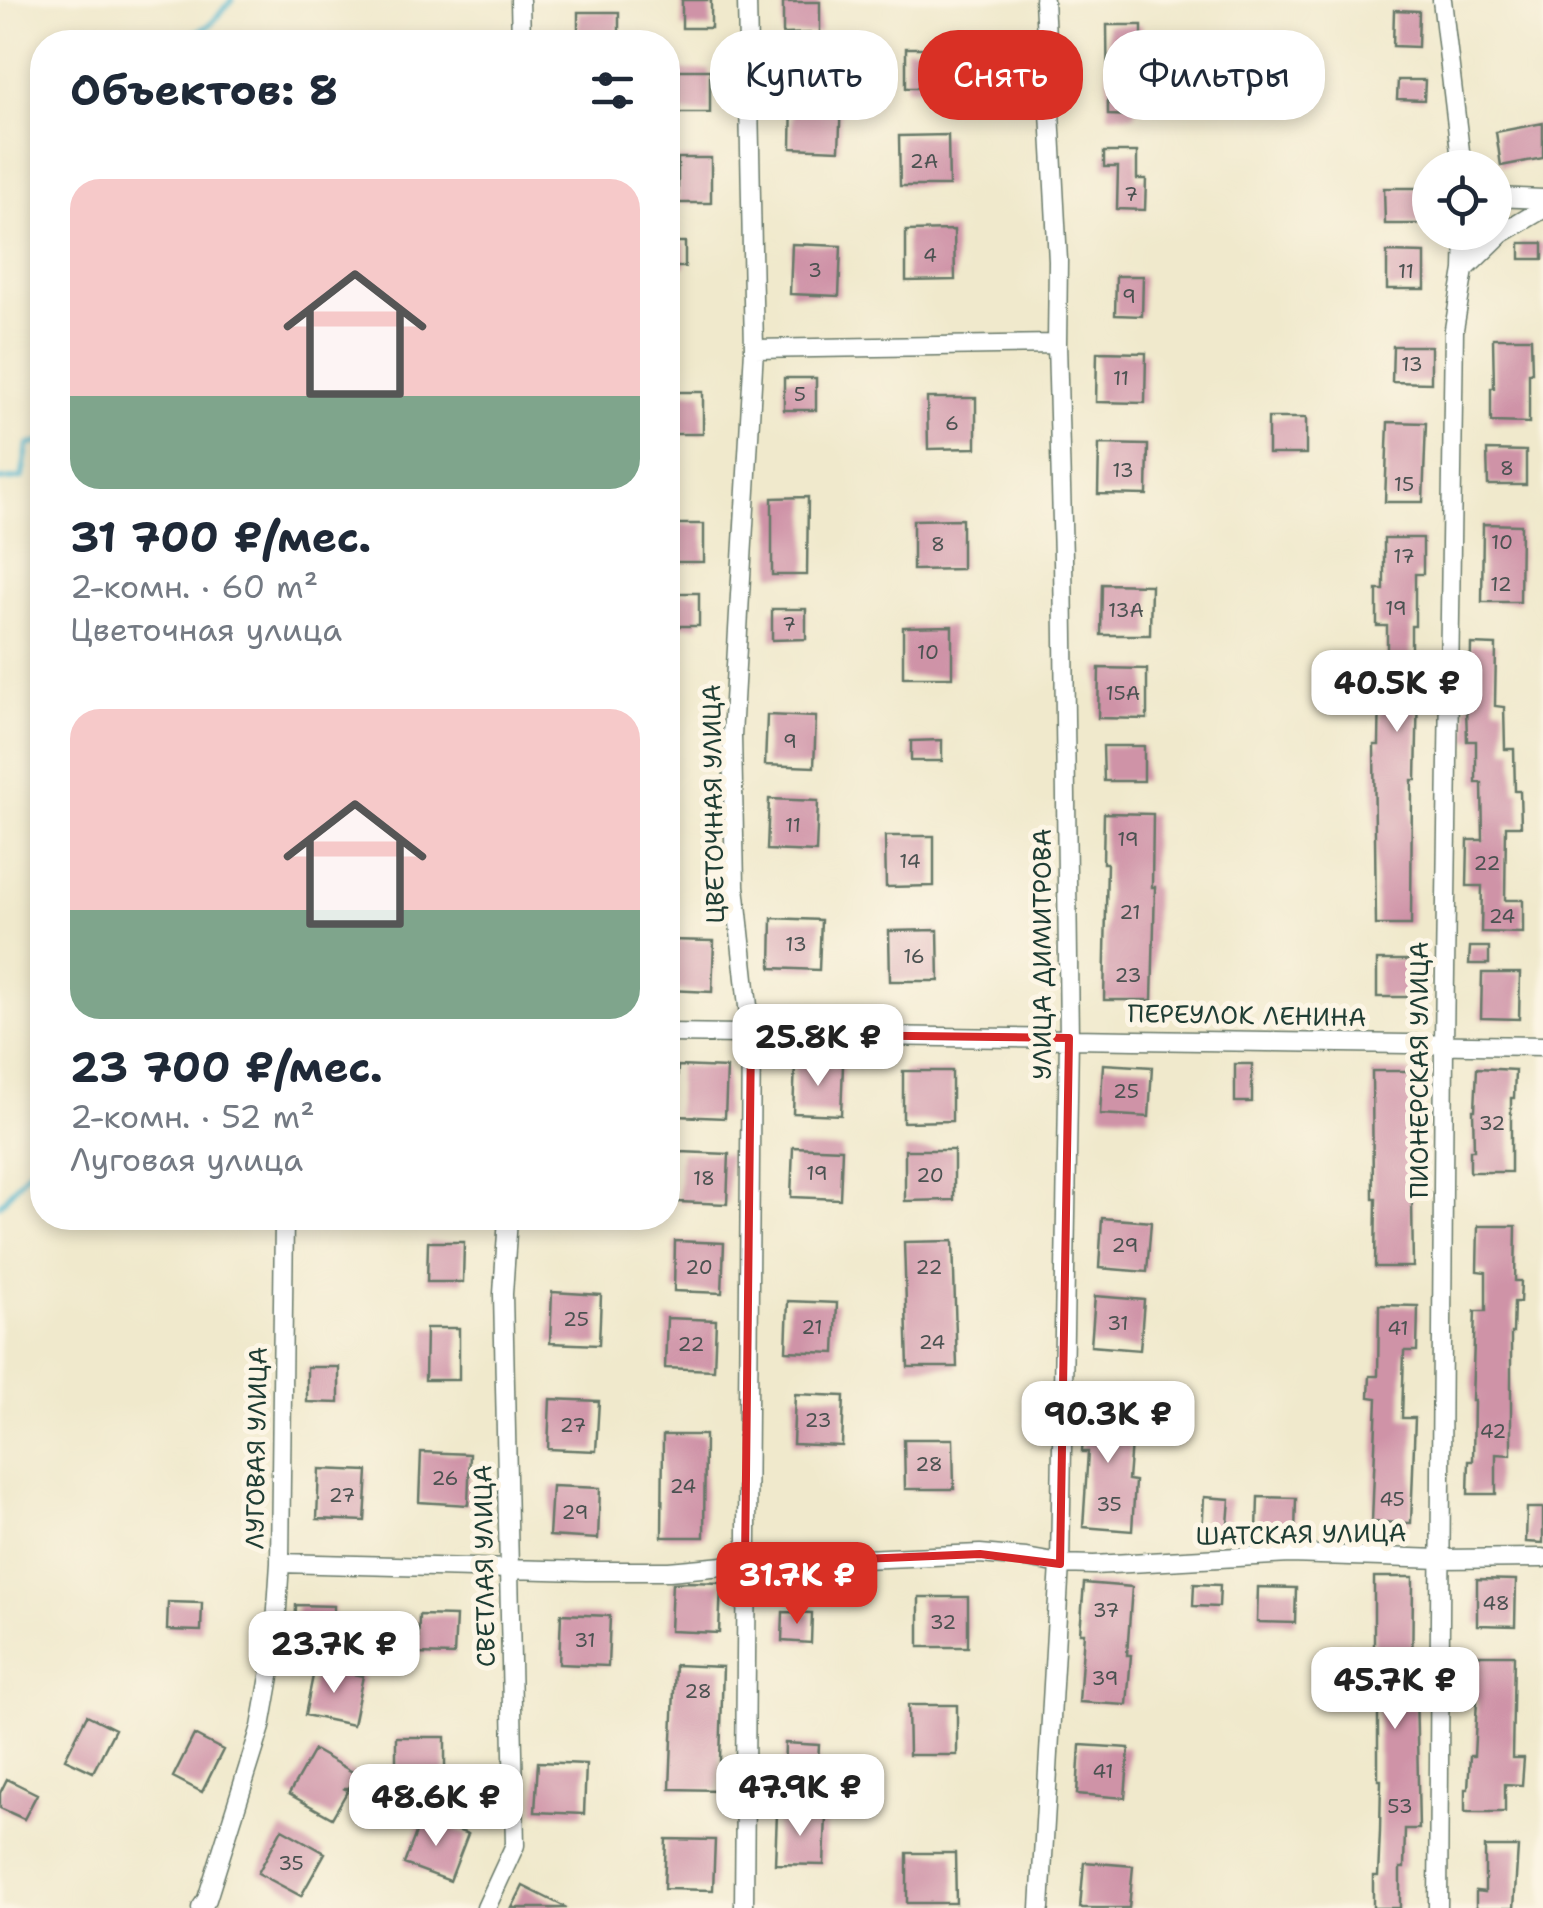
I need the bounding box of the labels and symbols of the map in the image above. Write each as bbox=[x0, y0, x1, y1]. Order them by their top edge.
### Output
house number: 2А bbox=[910, 148, 938, 174]
house number: 7 bbox=[1124, 181, 1138, 207]
house number: 4 bbox=[923, 242, 937, 268]
house number: 3 bbox=[808, 257, 822, 283]
house number: 11 bbox=[1398, 258, 1414, 284]
house number: 9 bbox=[1122, 283, 1136, 309]
house number: 13 bbox=[1401, 351, 1423, 377]
house number: 11 bbox=[1113, 365, 1129, 391]
house number: 5 bbox=[794, 381, 806, 407]
house number: 6 bbox=[945, 410, 959, 436]
house number: 8 bbox=[1500, 455, 1514, 481]
house number: 13 bbox=[1112, 457, 1134, 483]
house number: 15 bbox=[1394, 471, 1414, 497]
house number: 10 bbox=[1491, 529, 1513, 555]
house number: 8 bbox=[931, 531, 945, 557]
house number: 17 bbox=[1393, 543, 1415, 569]
house number: 12 bbox=[1490, 571, 1512, 597]
house number: 19 bbox=[1385, 595, 1407, 621]
house number: 13А bbox=[1108, 597, 1144, 623]
house number: 7 bbox=[782, 611, 796, 637]
house number: 10 bbox=[917, 639, 939, 665]
pin: 40.5K ₽ bbox=[1305, 650, 1489, 735]
house number: 15А bbox=[1106, 680, 1140, 706]
street label: ЦВЕТОЧНАЯ УЛИЦА bbox=[694, 684, 732, 924]
house number: 9 bbox=[783, 728, 797, 754]
house number: 11 bbox=[785, 812, 801, 838]
house number: 19 bbox=[1117, 826, 1139, 852]
street label: УЛИЦА ДИМИТРОВА bbox=[1025, 828, 1059, 1080]
house number: 14 bbox=[899, 848, 921, 874]
house number: 22 bbox=[1474, 850, 1501, 876]
house number: 21 bbox=[1119, 899, 1141, 925]
house number: 24 bbox=[1489, 903, 1515, 929]
house number: 13 bbox=[785, 931, 807, 957]
street label: ПИОНЕРСКАЯ УЛИЦА bbox=[1402, 941, 1436, 1199]
house number: 16 bbox=[903, 943, 925, 969]
house number: 23 bbox=[1115, 962, 1141, 988]
street label: ПЕРЕУЛОК ЛЕНИНА bbox=[1127, 996, 1367, 1034]
pin: 25.8K ₽ bbox=[726, 1004, 910, 1089]
house number: 25 bbox=[1113, 1078, 1139, 1104]
house number: 32 bbox=[1479, 1110, 1505, 1136]
house number: 19 bbox=[806, 1160, 828, 1186]
house number: 20 bbox=[916, 1162, 944, 1188]
house number: 18 bbox=[693, 1165, 715, 1191]
house number: 29 bbox=[1112, 1232, 1138, 1258]
house number: 20 bbox=[685, 1254, 713, 1280]
house number: 22 bbox=[916, 1254, 943, 1280]
house number: 25 bbox=[563, 1306, 589, 1332]
house number: 31 bbox=[1107, 1310, 1129, 1336]
house number: 21 bbox=[801, 1314, 823, 1340]
house number: 41 bbox=[1387, 1315, 1409, 1341]
house number: 24 bbox=[919, 1329, 945, 1355]
house number: 22 bbox=[678, 1331, 705, 1357]
street label: ЛУГОВАЯ УЛИЦА bbox=[237, 1346, 275, 1550]
pin: 90.3K ₽ bbox=[1016, 1381, 1200, 1466]
house number: 23 bbox=[805, 1407, 831, 1433]
house number: 27 bbox=[560, 1412, 586, 1438]
house number: 42 bbox=[1480, 1418, 1506, 1444]
house number: 28 bbox=[915, 1451, 943, 1477]
house number: 26 bbox=[431, 1465, 459, 1491]
street label: СВЕТЛАЯ УЛИЦА bbox=[465, 1465, 503, 1667]
house number: 24 bbox=[670, 1473, 696, 1499]
house number: 27 bbox=[329, 1482, 355, 1508]
house number: 45 bbox=[1379, 1486, 1405, 1512]
house number: 35 bbox=[1096, 1491, 1122, 1517]
house number: 29 bbox=[562, 1499, 588, 1525]
street label: ШАТСКАЯ УЛИЦА bbox=[1195, 1515, 1407, 1553]
pin: 31.7K ₽ bbox=[705, 1542, 889, 1627]
house number: 48 bbox=[1482, 1590, 1510, 1616]
house number: 37 bbox=[1093, 1597, 1119, 1623]
house number: 32 bbox=[930, 1609, 956, 1635]
pin: 23.7K ₽ bbox=[242, 1611, 426, 1696]
house number: 31 bbox=[574, 1627, 596, 1653]
pin: 45.7K ₽ bbox=[1303, 1647, 1487, 1732]
house number: 39 bbox=[1092, 1665, 1118, 1691]
house number: 28 bbox=[684, 1678, 712, 1704]
pin: 47.9K ₽ bbox=[708, 1754, 892, 1839]
house number: 41 bbox=[1092, 1758, 1114, 1784]
pin: 48.6K ₽ bbox=[344, 1764, 528, 1849]
house number: 53 bbox=[1387, 1793, 1413, 1819]
house number: 35 bbox=[278, 1850, 304, 1876]

